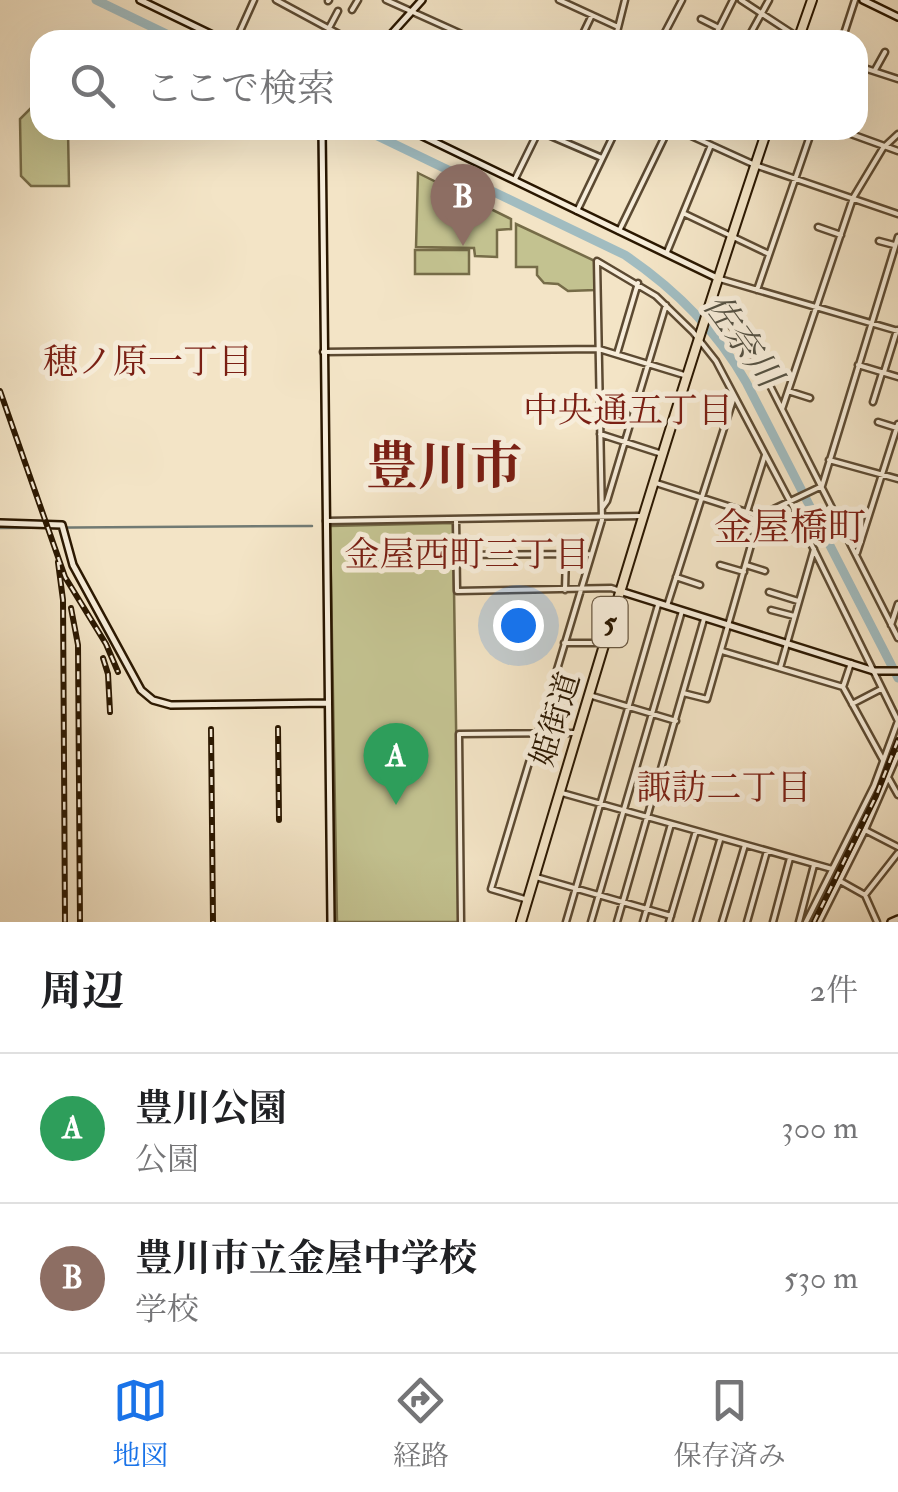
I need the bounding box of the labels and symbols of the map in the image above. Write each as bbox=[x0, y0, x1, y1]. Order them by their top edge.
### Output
pin: B bbox=[430, 164, 496, 246]
water label: 佐奈川 bbox=[694, 285, 793, 399]
district label: 穂ノ原一丁目 bbox=[43, 340, 253, 384]
district label: 中央通五丁目 bbox=[523, 389, 733, 433]
district label: 豊川市 bbox=[366, 435, 522, 500]
district label: 金屋橋町 bbox=[714, 504, 866, 552]
district label: 金屋西町三丁目 bbox=[344, 533, 590, 577]
road number: 5 bbox=[592, 597, 628, 647]
your location bbox=[493, 600, 544, 651]
street label: 姫街道 bbox=[523, 668, 589, 771]
pin: A bbox=[364, 722, 428, 805]
district label: 諏訪二丁目 bbox=[636, 766, 812, 810]

